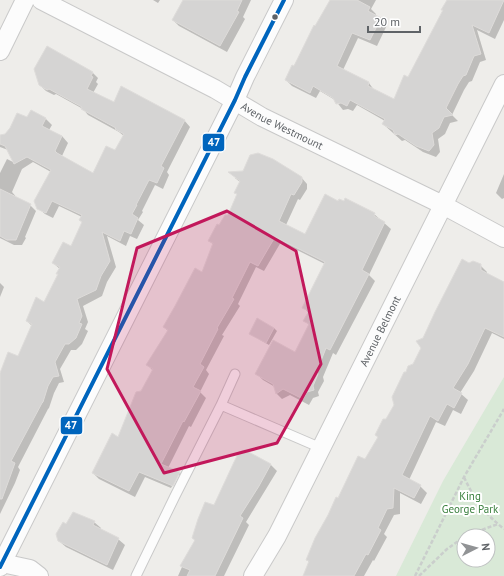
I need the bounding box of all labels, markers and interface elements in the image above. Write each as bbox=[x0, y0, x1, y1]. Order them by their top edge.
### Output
scale bar bbox=[368, 8, 420, 34]
unlabelled marker bbox=[270, 12, 280, 22]
text: 20 m bbox=[374, 14, 400, 29]
street label: Avenue Westmount bbox=[238, 99, 326, 153]
line badge: 47 bbox=[202, 133, 225, 152]
text: 47 bbox=[208, 135, 220, 149]
street label: Avenue Belmont bbox=[356, 293, 404, 369]
line badge: 47 bbox=[60, 416, 83, 435]
text: 47 bbox=[65, 418, 77, 432]
park label: King George Park bbox=[442, 489, 499, 516]
north arrow bbox=[456, 528, 496, 568]
text: N bbox=[479, 543, 493, 551]

